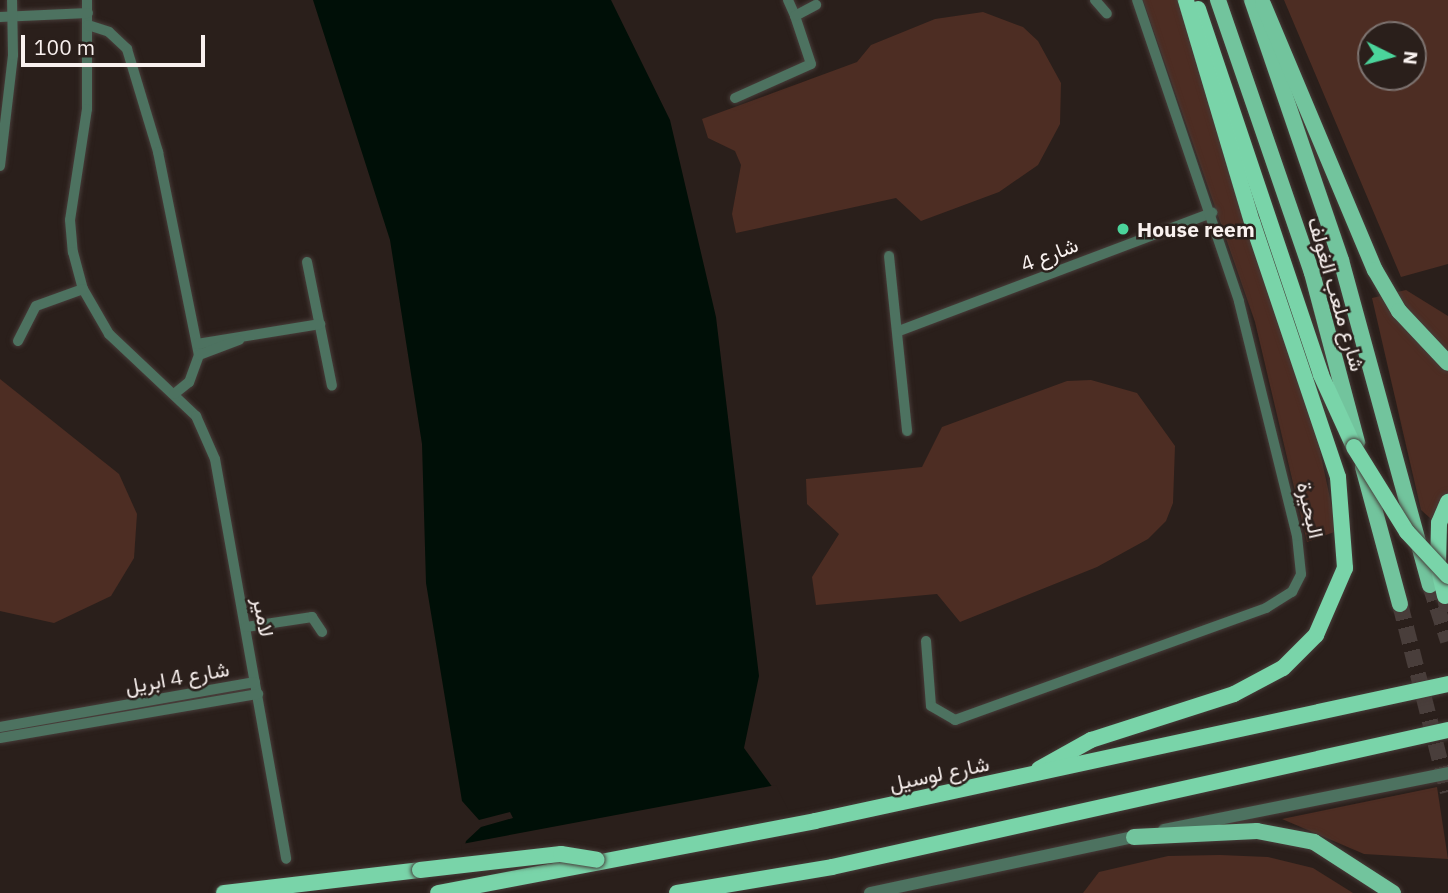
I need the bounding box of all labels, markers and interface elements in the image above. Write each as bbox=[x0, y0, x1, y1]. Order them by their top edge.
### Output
scale bar bbox=[24, 21, 208, 65]
north arrow bbox=[1357, 21, 1427, 91]
text: 100 m bbox=[34, 33, 95, 61]
text: N bbox=[1398, 50, 1424, 66]
street label: شارع ملعب الغولف bbox=[1303, 214, 1371, 374]
place label: House reem bbox=[1137, 216, 1255, 242]
marker: House reem bbox=[1115, 221, 1131, 237]
street label: شارع 4 bbox=[1017, 232, 1081, 276]
street label: البحيرة bbox=[1292, 479, 1330, 541]
street label: لامير bbox=[248, 595, 280, 639]
street label: شارع 4 ابريل bbox=[123, 655, 231, 699]
street label: شارع لوسيل bbox=[887, 750, 991, 796]

